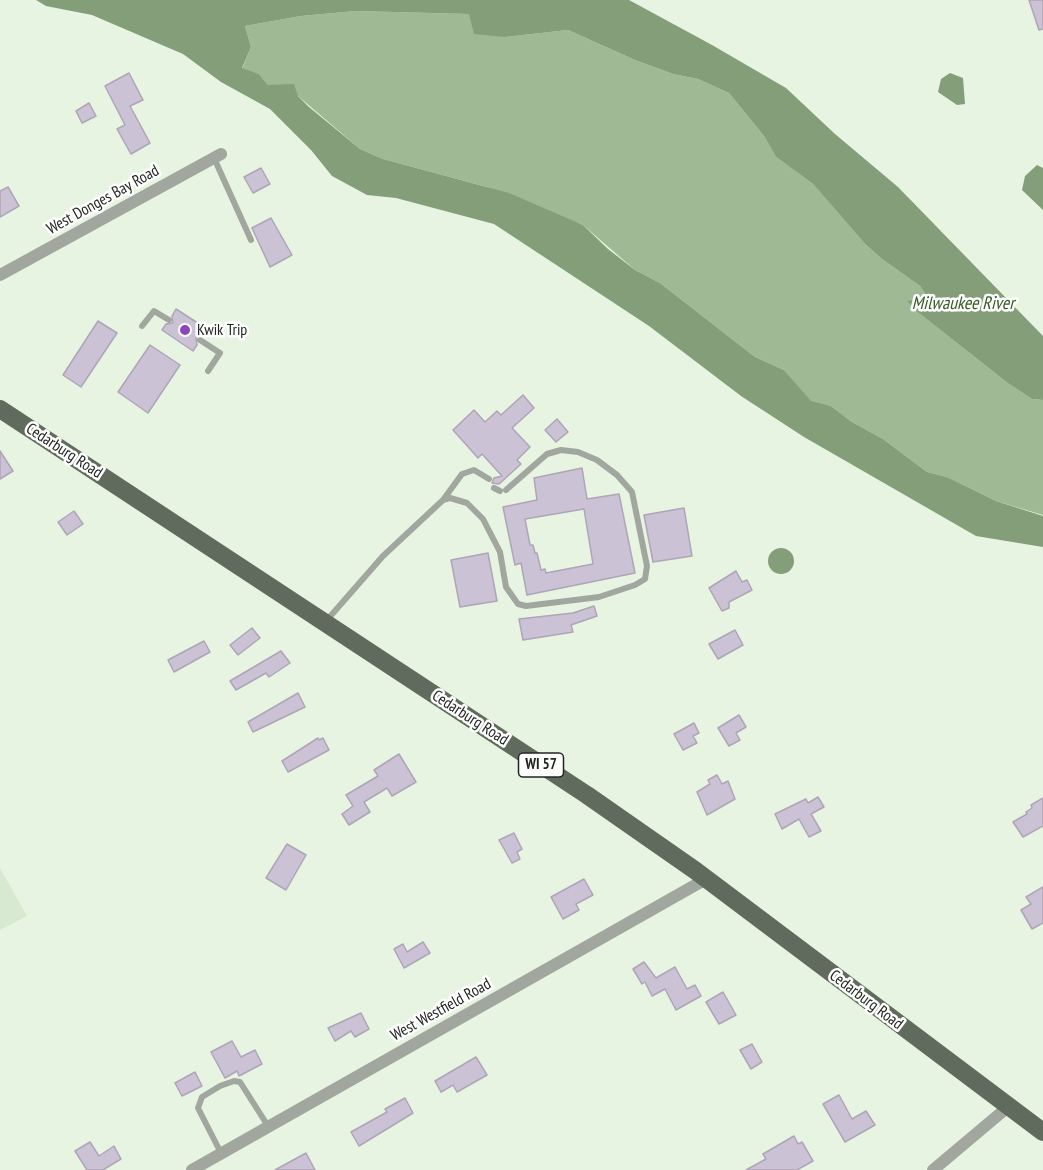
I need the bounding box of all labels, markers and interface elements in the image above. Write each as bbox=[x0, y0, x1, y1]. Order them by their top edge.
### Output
street label: West Donges Bay Road bbox=[44, 161, 162, 239]
water label: Milwaukee River bbox=[912, 293, 1014, 315]
place label: Kwik Trip bbox=[197, 320, 247, 340]
marker: Kwik Trip bbox=[178, 323, 192, 337]
street label: Cedarburg Road bbox=[22, 419, 106, 483]
street label: Cedarburg Road bbox=[428, 686, 512, 750]
road number: WI 57 bbox=[518, 753, 564, 777]
street label: Cedarburg Road bbox=[825, 966, 907, 1034]
street label: West Westfield Road bbox=[388, 975, 494, 1045]

